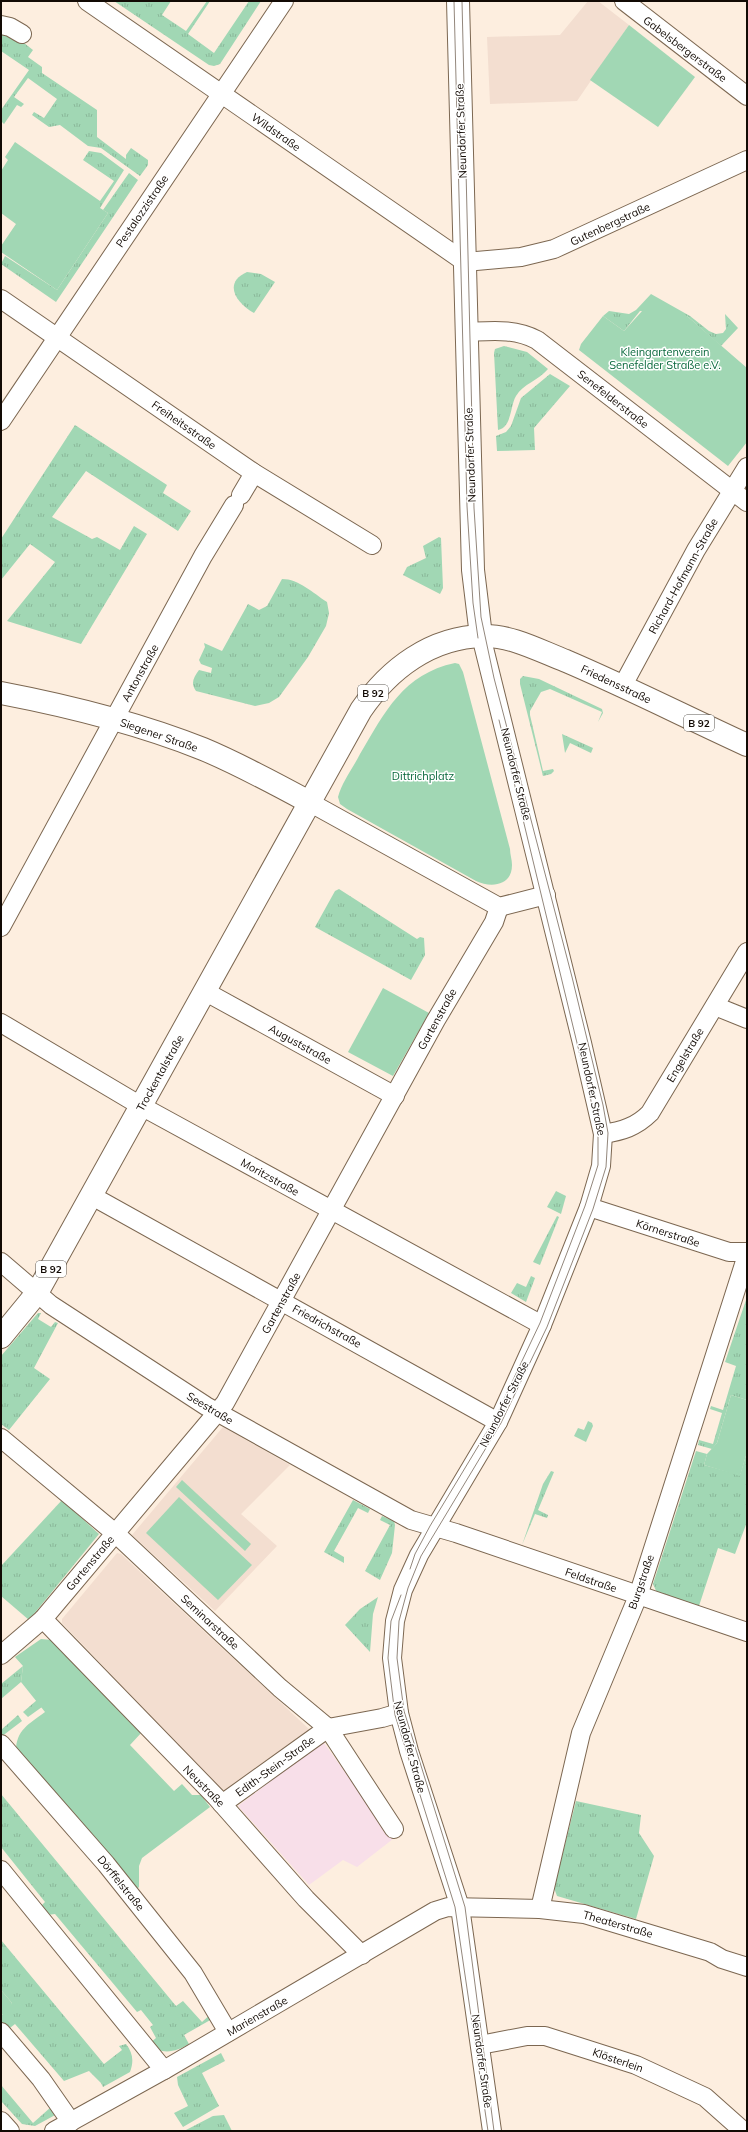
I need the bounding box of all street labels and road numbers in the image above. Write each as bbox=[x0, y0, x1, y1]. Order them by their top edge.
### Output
street label: Gabelsbergerstraße bbox=[640, 13, 730, 85]
street label: Neundorfer Straße bbox=[452, 83, 470, 179]
street label: Wildstraße bbox=[249, 110, 303, 154]
street label: Pestalozzistraße bbox=[113, 172, 171, 250]
street label: Gutenbergstraße bbox=[568, 199, 652, 249]
street label: Senefelderstraße bbox=[575, 367, 651, 431]
street label: Freiheitsstraße bbox=[149, 398, 219, 452]
street label: Neundorfer Straße bbox=[461, 407, 479, 503]
street label: Richard-Hofmann-Straße bbox=[645, 516, 721, 636]
street label: Antonstraße bbox=[118, 642, 162, 704]
street label: Friedensstraße bbox=[579, 662, 653, 706]
road number: B 92 bbox=[358, 685, 388, 701]
street label: Siegener Straße bbox=[118, 715, 200, 755]
road number: B 92 bbox=[684, 715, 714, 731]
street label: Neundorfer Straße bbox=[498, 726, 534, 822]
street label: Gartenstraße bbox=[414, 986, 460, 1052]
street label: Auguststraße bbox=[266, 1021, 334, 1067]
street label: Engelstraße bbox=[663, 1025, 707, 1085]
street label: Trockentalstraße bbox=[133, 1032, 187, 1114]
street label: Neundorfer Straße bbox=[575, 1041, 609, 1137]
street label: Moritzstraße bbox=[238, 1155, 302, 1199]
street label: Körnerstraße bbox=[634, 1216, 702, 1250]
road number: B 92 bbox=[36, 1261, 66, 1277]
street label: Gartenstraße bbox=[258, 1270, 304, 1336]
street label: Friedrichstraße bbox=[290, 1301, 364, 1351]
street label: Neundorfer Straße bbox=[476, 1359, 532, 1449]
street label: Seestraße bbox=[184, 1389, 236, 1427]
street label: Gartenstraße bbox=[63, 1532, 117, 1594]
street label: Burgstraße bbox=[625, 1553, 657, 1611]
street label: Feldstraße bbox=[563, 1565, 619, 1595]
street label: Seminarstraße bbox=[178, 1591, 242, 1653]
street label: Neundorfer Straße bbox=[391, 1699, 429, 1795]
street label: Edith-Stein-Straße bbox=[233, 1732, 317, 1800]
street label: Neustraße bbox=[180, 1762, 228, 1810]
street label: Dörffelstraße bbox=[94, 1852, 148, 1914]
street label: Theaterstraße bbox=[581, 1907, 655, 1941]
street label: Marienstraße bbox=[224, 1993, 290, 2039]
street label: Neundorfer Straße bbox=[468, 2013, 496, 2109]
street label: Klösterlein bbox=[591, 2045, 645, 2075]

